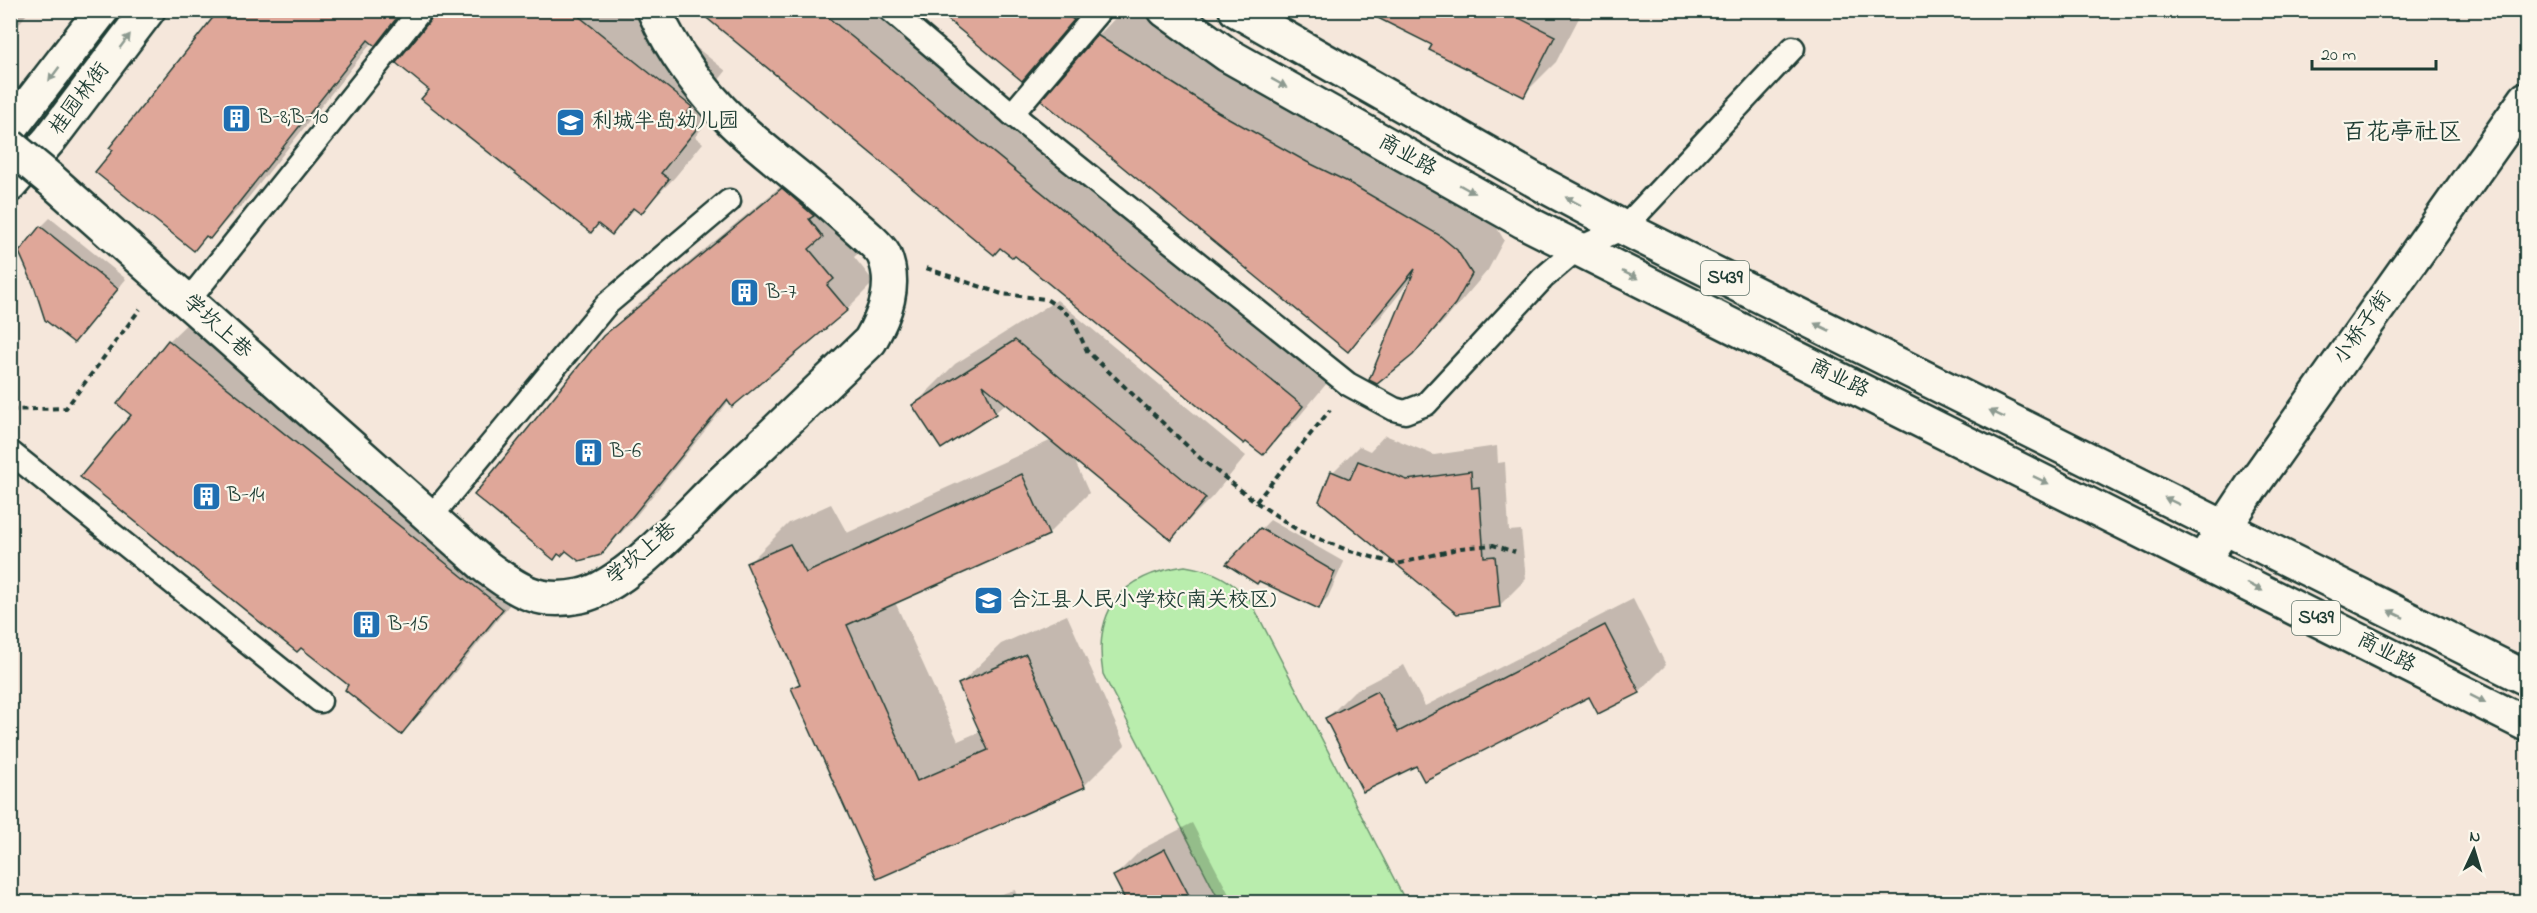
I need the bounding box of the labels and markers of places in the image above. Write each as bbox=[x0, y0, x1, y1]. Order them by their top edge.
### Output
building icon: B-8;B-10 bbox=[221, 102, 253, 134]
place label: B-8;B-10 bbox=[257, 103, 328, 133]
school or university icon: 利城半岛幼儿园 bbox=[555, 106, 587, 138]
place label: 利城半岛幼儿园 bbox=[592, 107, 739, 137]
building icon: B-7 bbox=[729, 277, 761, 309]
place label: B-7 bbox=[765, 278, 797, 308]
building icon: B-6 bbox=[573, 436, 605, 468]
place label: B-6 bbox=[609, 437, 641, 467]
building icon: B-14 bbox=[190, 480, 222, 512]
place label: B-14 bbox=[226, 481, 265, 511]
school or university icon: 合江县人民小学校(南关校区) bbox=[972, 585, 1004, 617]
place label: 合江县人民小学校(南关校区) bbox=[1009, 586, 1276, 616]
building icon: B-15 bbox=[351, 609, 383, 641]
place label: B-15 bbox=[387, 610, 429, 640]

